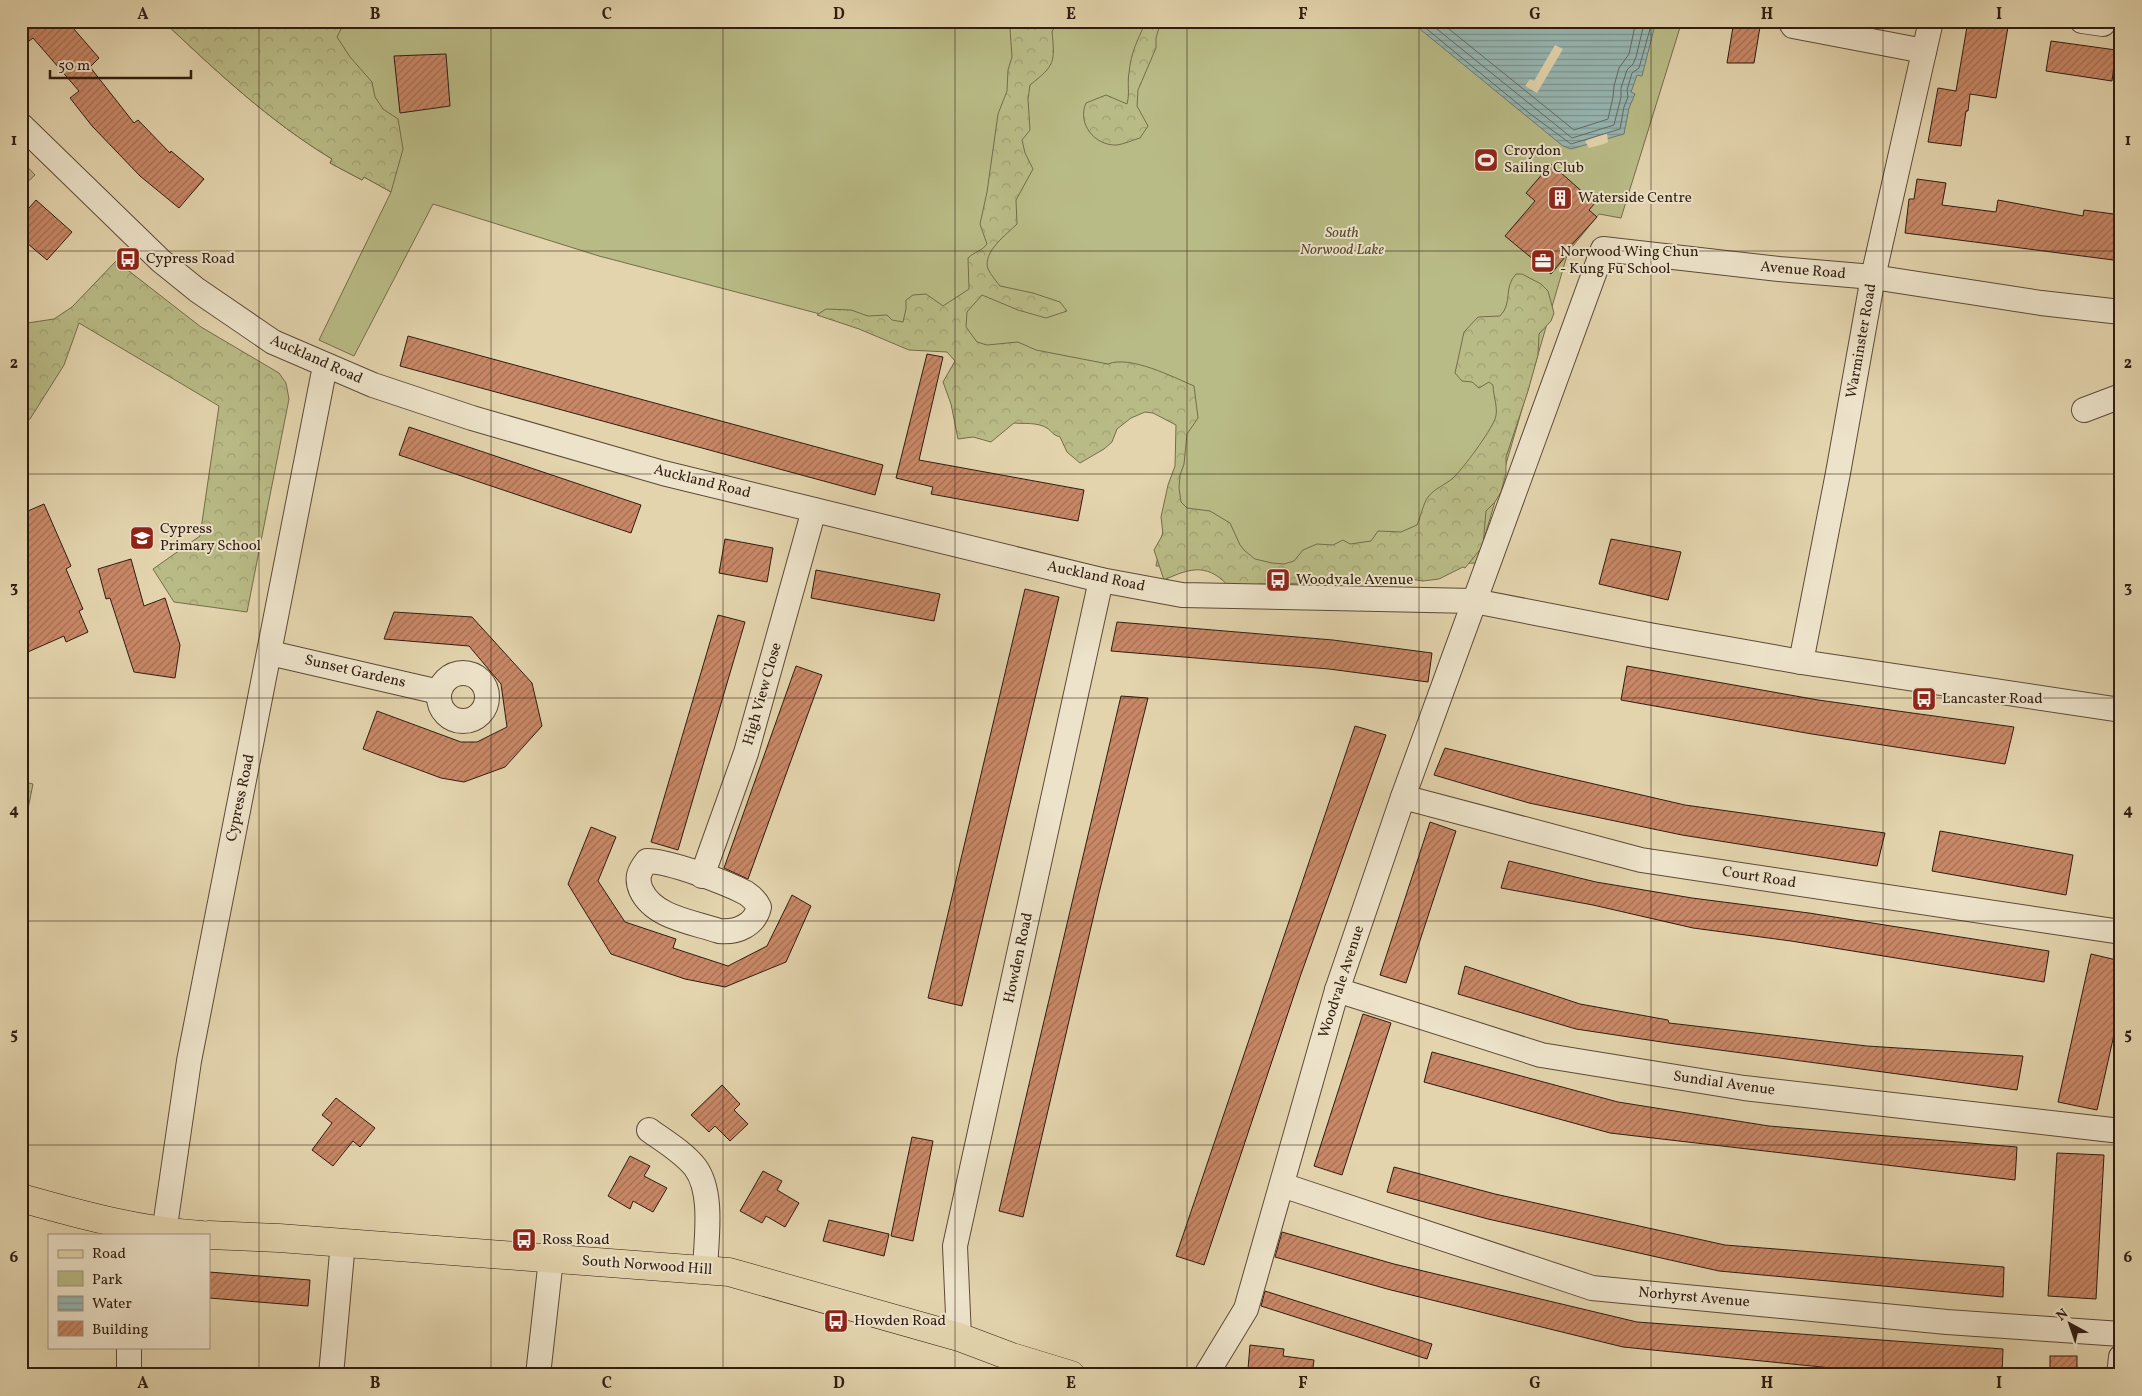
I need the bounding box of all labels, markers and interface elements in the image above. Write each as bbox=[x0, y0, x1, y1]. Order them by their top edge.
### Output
text: A bbox=[137, 4, 149, 26]
text: B bbox=[370, 4, 381, 26]
text: C bbox=[602, 4, 612, 26]
text: D bbox=[833, 4, 845, 26]
text: E bbox=[1066, 4, 1076, 26]
text: F bbox=[1298, 4, 1308, 26]
text: G bbox=[1529, 4, 1541, 26]
text: H bbox=[1761, 4, 1773, 26]
text: I bbox=[1996, 4, 2002, 26]
scale bar bbox=[50, 48, 191, 80]
text: 50 m bbox=[58, 56, 90, 77]
text: 1 bbox=[11, 130, 17, 152]
text: 1 bbox=[2125, 130, 2131, 152]
place label: Croydon Sailing Club bbox=[1504, 141, 1584, 179]
sports icon: Croydon Sailing Club bbox=[1473, 147, 1499, 173]
building icon: Waterside Centre bbox=[1547, 185, 1573, 211]
place label: Waterside Centre bbox=[1578, 188, 1692, 209]
park label: South Norwood Lake bbox=[1300, 223, 1384, 261]
place label: Norwood Wing Chun - Kung Fu School bbox=[1560, 242, 1699, 280]
bus stop icon: Cypress Road bbox=[115, 246, 141, 272]
office icon: Norwood Wing Chun - Kung Fu School bbox=[1530, 248, 1556, 274]
place label: Cypress Road bbox=[146, 249, 235, 270]
street label: Avenue Road bbox=[1759, 257, 1847, 285]
street label: Warminster Road bbox=[1842, 282, 1882, 400]
street label: Auckland Road bbox=[266, 330, 366, 390]
text: 2 bbox=[10, 353, 18, 375]
text: 2 bbox=[2124, 353, 2132, 375]
street label: Auckland Road bbox=[651, 460, 753, 504]
place label: Cypress Primary School bbox=[160, 519, 261, 557]
school or university icon: Cypress Primary School bbox=[129, 525, 155, 551]
street label: Auckland Road bbox=[1045, 556, 1147, 598]
bus stop icon: Woodvale Avenue bbox=[1265, 567, 1291, 593]
place label: Woodvale Avenue bbox=[1296, 570, 1413, 591]
text: 3 bbox=[10, 577, 18, 599]
text: 3 bbox=[2124, 577, 2132, 599]
street label: High View Close bbox=[738, 640, 788, 748]
street label: Sunset Gardens bbox=[302, 650, 408, 694]
bus stop icon: Lancaster Road bbox=[1911, 686, 1937, 712]
place label: Lancaster Road bbox=[1942, 689, 2043, 710]
street label: Cypress Road bbox=[221, 752, 261, 844]
text: 4 bbox=[9, 800, 19, 822]
text: 4 bbox=[2123, 800, 2133, 822]
street label: Court Road bbox=[1720, 862, 1798, 894]
street label: Howden Road bbox=[999, 911, 1039, 1005]
street label: Woodvale Avenue bbox=[1314, 923, 1370, 1041]
text: 5 bbox=[10, 1024, 18, 1046]
text: 5 bbox=[2124, 1024, 2132, 1046]
street label: Sundial Avenue bbox=[1672, 1066, 1776, 1102]
bus stop icon: Ross Road bbox=[511, 1227, 537, 1253]
place label: Ross Road bbox=[542, 1230, 610, 1251]
legend bbox=[48, 1234, 210, 1348]
text: Road bbox=[92, 1244, 126, 1265]
text: 6 bbox=[10, 1247, 19, 1269]
text: 6 bbox=[2124, 1247, 2133, 1269]
street label: South Norwood Hill bbox=[581, 1251, 713, 1281]
text: Park bbox=[92, 1270, 123, 1291]
street label: Norhyrst Avenue bbox=[1637, 1283, 1751, 1313]
text: Water bbox=[92, 1294, 132, 1315]
north arrow bbox=[2044, 1298, 2094, 1348]
text: N bbox=[2053, 1305, 2073, 1326]
bus stop icon: Howden Road bbox=[823, 1308, 849, 1334]
place label: Howden Road bbox=[854, 1311, 946, 1332]
text: Building bbox=[92, 1320, 149, 1341]
text: A bbox=[137, 1373, 149, 1395]
text: B bbox=[370, 1373, 381, 1395]
text: C bbox=[602, 1373, 612, 1395]
text: D bbox=[833, 1373, 845, 1395]
text: E bbox=[1066, 1373, 1076, 1395]
text: F bbox=[1298, 1373, 1308, 1395]
text: G bbox=[1529, 1373, 1541, 1395]
text: H bbox=[1761, 1373, 1773, 1395]
text: I bbox=[1996, 1373, 2002, 1395]

